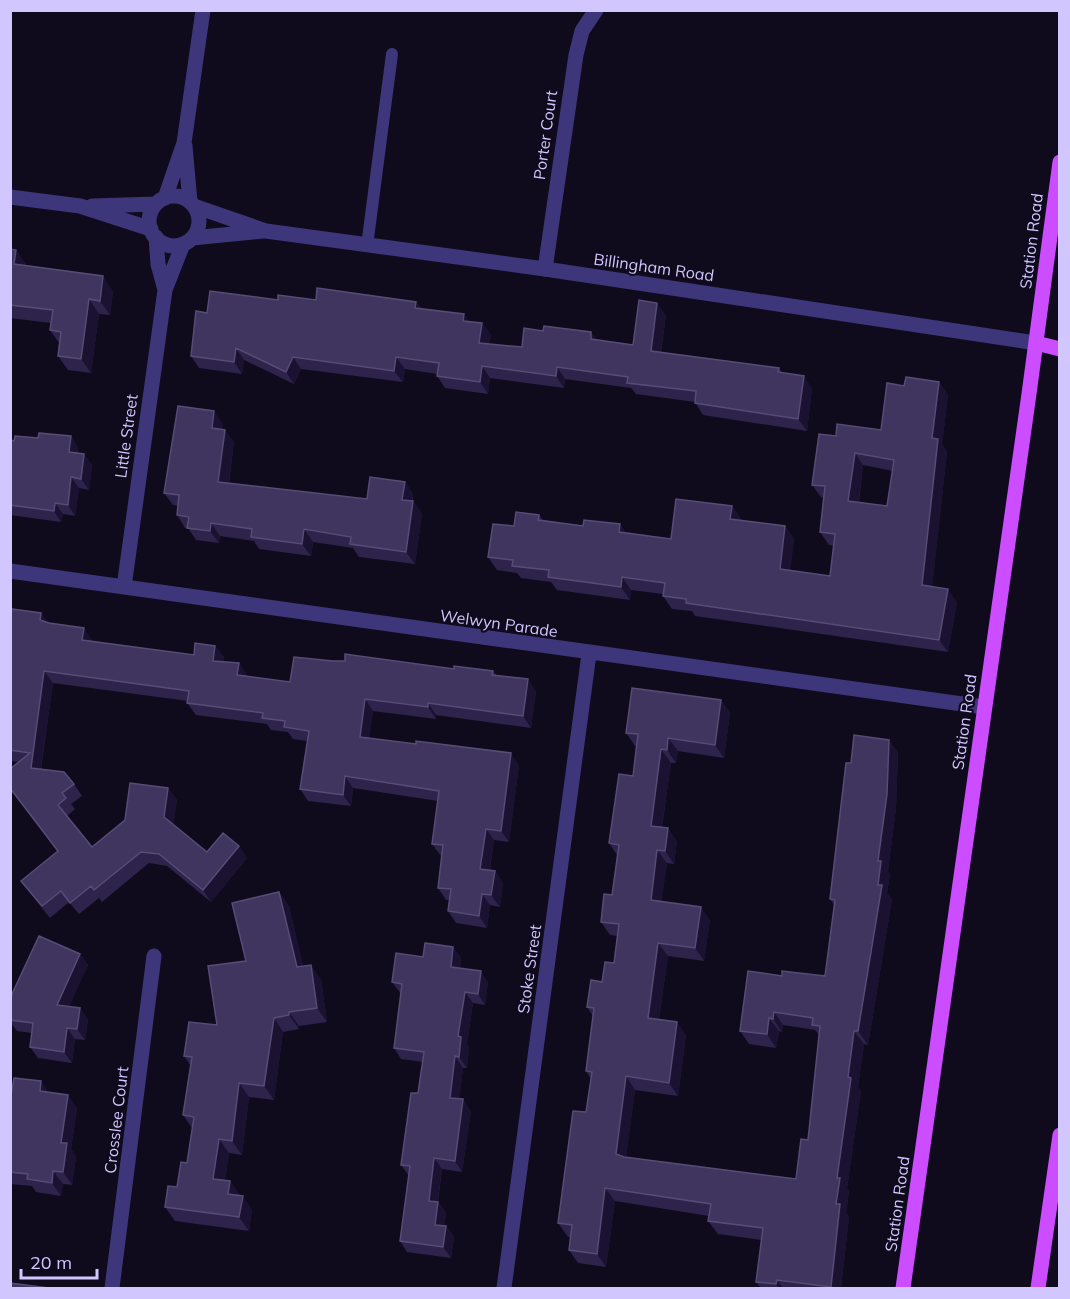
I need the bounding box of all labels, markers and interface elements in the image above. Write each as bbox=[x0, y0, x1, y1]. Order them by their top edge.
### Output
street label: Porter Court bbox=[529, 89, 561, 181]
street label: Station Road bbox=[1015, 192, 1047, 290]
street label: Billingham Road bbox=[592, 249, 716, 285]
street label: Little Street bbox=[110, 392, 142, 479]
street label: Welwyn Parade bbox=[439, 605, 559, 641]
street label: Station Road bbox=[947, 673, 981, 771]
street label: Stoke Street bbox=[513, 923, 545, 1015]
street label: Crosslee Court bbox=[100, 1065, 133, 1175]
street label: Station Road bbox=[880, 1155, 914, 1253]
scale bar bbox=[21, 1242, 98, 1280]
text: 20 m bbox=[30, 1251, 72, 1274]

